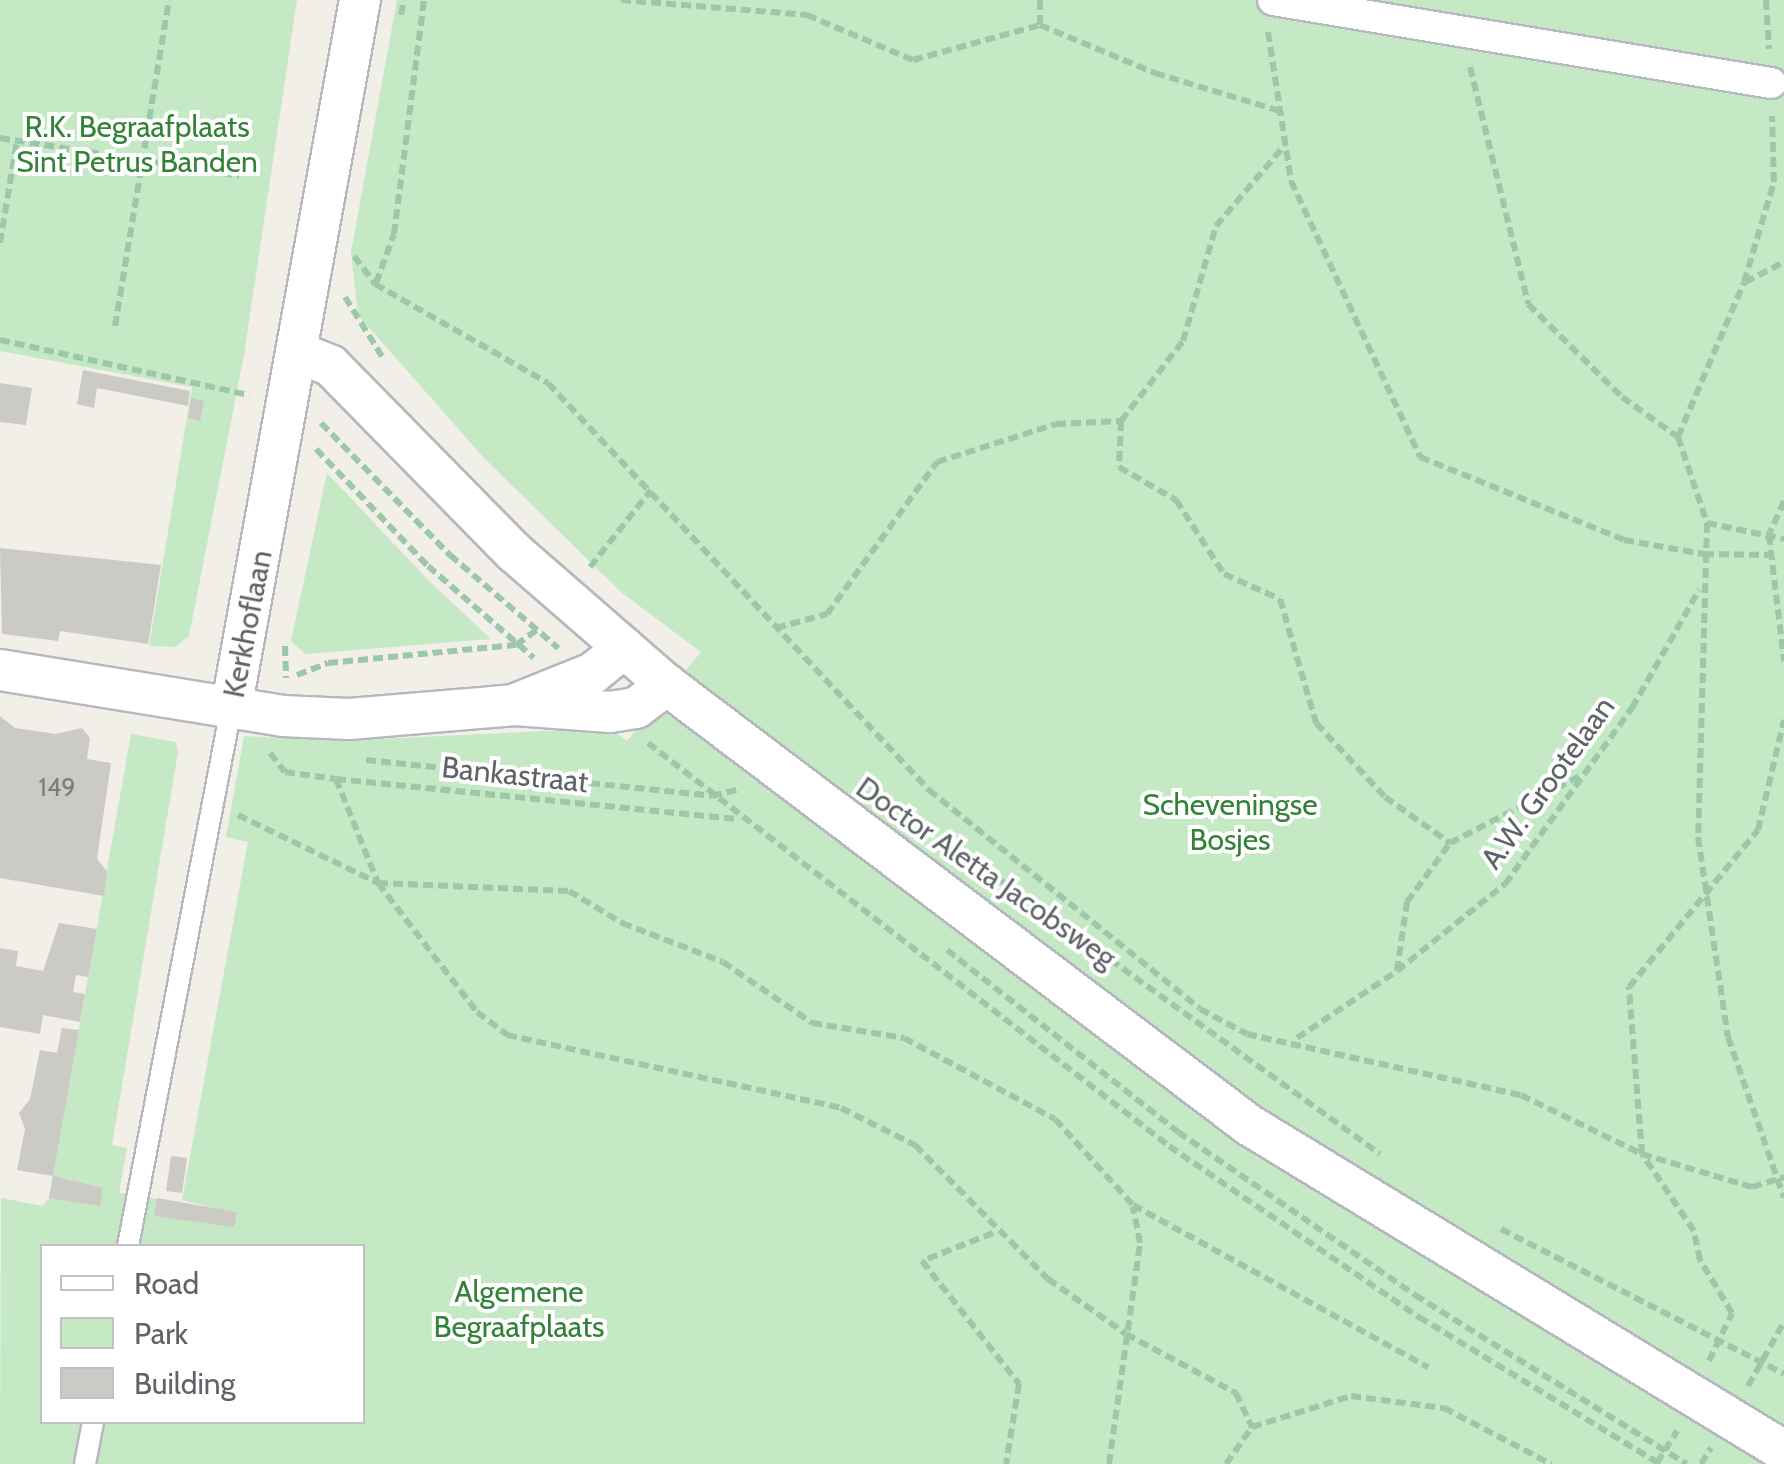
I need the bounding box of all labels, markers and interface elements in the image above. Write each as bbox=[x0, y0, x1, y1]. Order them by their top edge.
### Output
park label: R.K. Begraafplaats Sint Petrus Banden bbox=[16, 109, 258, 180]
street label: Kerkhoflaan bbox=[216, 547, 280, 701]
street label: A.W. Grootelaan bbox=[1473, 690, 1623, 876]
street label: Bankastraat bbox=[440, 749, 590, 801]
street label: Doctor Aletta Jacobsweg bbox=[849, 770, 1123, 976]
house number: 149 bbox=[39, 772, 75, 802]
park label: Scheveningse Bosjes bbox=[1142, 787, 1318, 858]
legend bbox=[40, 1244, 365, 1424]
text: Road bbox=[134, 1265, 199, 1302]
park label: Algemene Begraafplaats bbox=[434, 1274, 604, 1344]
text: Park bbox=[134, 1315, 188, 1352]
text: Building bbox=[134, 1365, 236, 1402]

